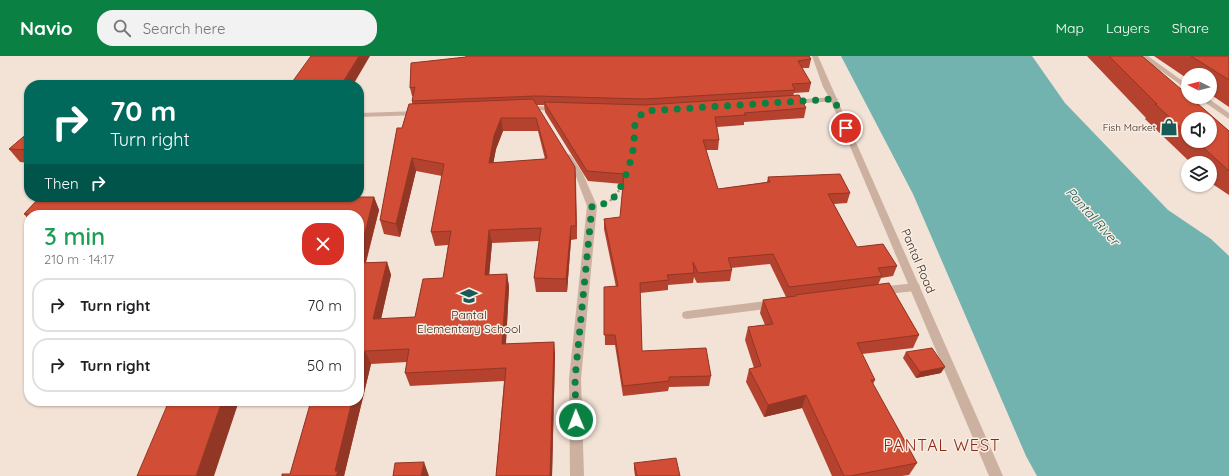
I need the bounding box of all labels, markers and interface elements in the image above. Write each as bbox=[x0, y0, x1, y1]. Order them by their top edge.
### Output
search box bbox=[97, 10, 377, 46]
text: Navio bbox=[20, 16, 73, 40]
icon: search bbox=[111, 17, 133, 39]
text: Search here bbox=[143, 19, 226, 38]
text: Map bbox=[1055, 19, 1084, 37]
text: Layers bbox=[1106, 19, 1150, 37]
text: Share bbox=[1172, 19, 1209, 37]
north arrow bbox=[1181, 68, 1217, 104]
map controls bbox=[1181, 68, 1217, 192]
text: 70 m bbox=[110, 93, 176, 128]
icon: right bbox=[44, 96, 96, 148]
pin bbox=[829, 111, 863, 145]
button: sound bbox=[1181, 112, 1217, 148]
icon: arrive bbox=[835, 117, 857, 139]
shop icon: Fish Market bbox=[1159, 117, 1179, 137]
place label: Fish Market bbox=[1103, 121, 1157, 134]
text: Turn right bbox=[110, 128, 190, 151]
button: layers bbox=[1181, 156, 1217, 192]
icon: right bbox=[87, 172, 109, 194]
text: Then bbox=[44, 174, 79, 193]
water label: Pantal River bbox=[1063, 184, 1125, 250]
text: 3 min bbox=[44, 221, 105, 251]
button: close bbox=[302, 223, 344, 265]
street label: Pantal Road bbox=[898, 226, 939, 295]
text: 210 m · 14:17 bbox=[44, 251, 114, 267]
school or university icon: Pantal Elementary School bbox=[459, 286, 479, 306]
icon: right bbox=[46, 294, 68, 316]
text: Turn right bbox=[80, 296, 151, 315]
text: 70 m bbox=[308, 296, 342, 315]
place label: Pantal Elementary School bbox=[417, 307, 521, 336]
icon: right bbox=[46, 354, 68, 376]
text: Turn right bbox=[80, 356, 151, 375]
text: 50 m bbox=[307, 356, 342, 375]
position arrow bbox=[555, 399, 597, 441]
district label: PANTAL WEST bbox=[883, 435, 1001, 455]

